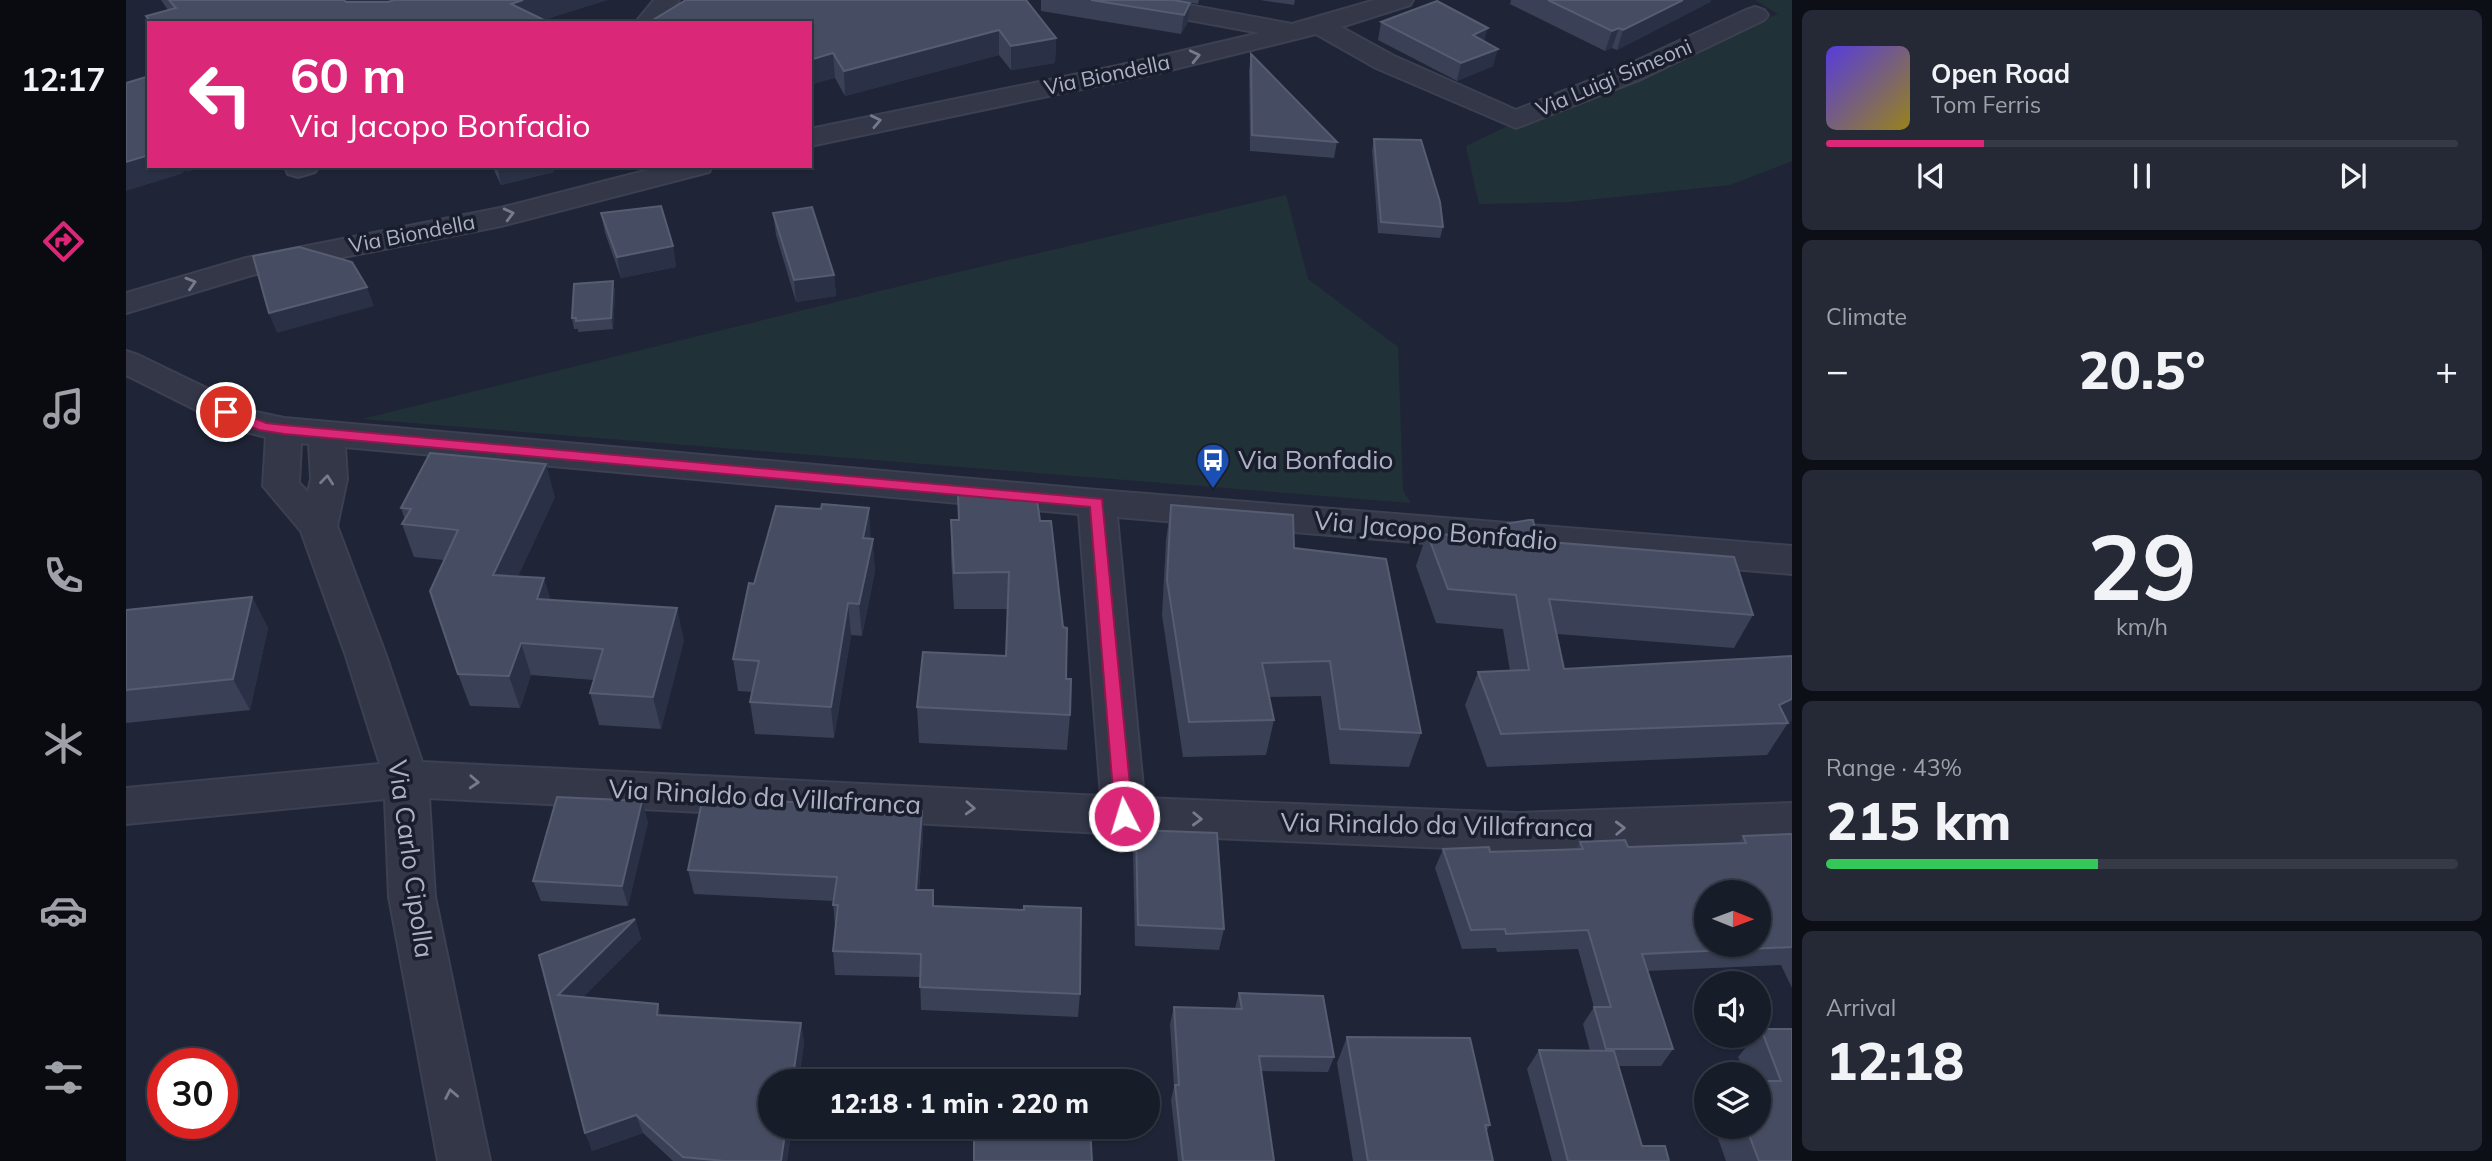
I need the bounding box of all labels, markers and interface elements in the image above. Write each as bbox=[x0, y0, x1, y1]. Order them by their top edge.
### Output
street label: Via Luigi Simeoni bbox=[1532, 33, 1695, 122]
text: 60 m bbox=[290, 44, 406, 105]
street label: Via Biondella bbox=[1042, 48, 1172, 100]
icon: left bbox=[175, 49, 266, 140]
one-way arrow bbox=[1189, 50, 1201, 64]
text: Open Road bbox=[1931, 57, 2070, 90]
text: 12:17 bbox=[21, 59, 105, 99]
text: Tom Ferris bbox=[1931, 90, 2041, 119]
text: Via Jacopo Bonfadio bbox=[290, 105, 591, 145]
one-way arrow bbox=[870, 115, 882, 130]
icon: previous bbox=[1912, 157, 1950, 195]
icon: pause bbox=[2123, 157, 2161, 195]
icon: next bbox=[2334, 157, 2372, 195]
street label: Via Biondella bbox=[347, 208, 477, 258]
one-way arrow bbox=[503, 208, 515, 223]
icon: directions bbox=[39, 217, 88, 266]
one-way arrow bbox=[185, 277, 197, 292]
text: Climate bbox=[1826, 302, 1907, 331]
text: 20.5° bbox=[2078, 337, 2206, 402]
text: − bbox=[1826, 346, 1849, 394]
text: + bbox=[2435, 346, 2458, 394]
pin bbox=[196, 382, 256, 442]
icon: music bbox=[39, 384, 88, 433]
icon: arrive bbox=[207, 393, 245, 431]
bus stop icon: Via Bonfadio bbox=[1194, 441, 1232, 490]
place label: Via Bonfadio bbox=[1238, 443, 1393, 476]
one-way arrow bbox=[320, 474, 335, 486]
street label: Via Jacopo Bonfadio bbox=[1313, 503, 1559, 558]
text: 29 bbox=[2087, 509, 2197, 623]
icon: phone bbox=[39, 551, 88, 600]
text: km/h bbox=[2116, 612, 2168, 641]
icon: climate bbox=[39, 719, 88, 768]
text: Range · 43% bbox=[1826, 753, 1962, 782]
street label: Via Carlo Cipolla bbox=[381, 758, 442, 960]
street label: Via Rinaldo da Villafranca bbox=[608, 772, 922, 821]
one-way arrow bbox=[469, 774, 480, 789]
position arrow bbox=[1087, 779, 1161, 853]
text: 215 km bbox=[1826, 788, 2011, 853]
one-way arrow bbox=[965, 800, 976, 815]
street label: Via Rinaldo da Villafranca bbox=[1280, 805, 1594, 844]
one-way arrow bbox=[1192, 811, 1203, 826]
one-way arrow bbox=[1615, 821, 1626, 836]
north arrow bbox=[1694, 880, 1771, 957]
map controls bbox=[1694, 880, 1771, 1139]
icon: car bbox=[39, 886, 88, 935]
button: sound bbox=[1694, 971, 1771, 1048]
text: Arrival bbox=[1826, 993, 1896, 1022]
text: 12:18 bbox=[1826, 1028, 1964, 1093]
speed limit sign: 30 bbox=[147, 1048, 238, 1139]
icon: filters bbox=[39, 1053, 88, 1102]
button: layers bbox=[1694, 1062, 1771, 1139]
text: 12:18 · 1 min · 220 m bbox=[829, 1087, 1089, 1120]
one-way arrow bbox=[444, 1088, 459, 1100]

